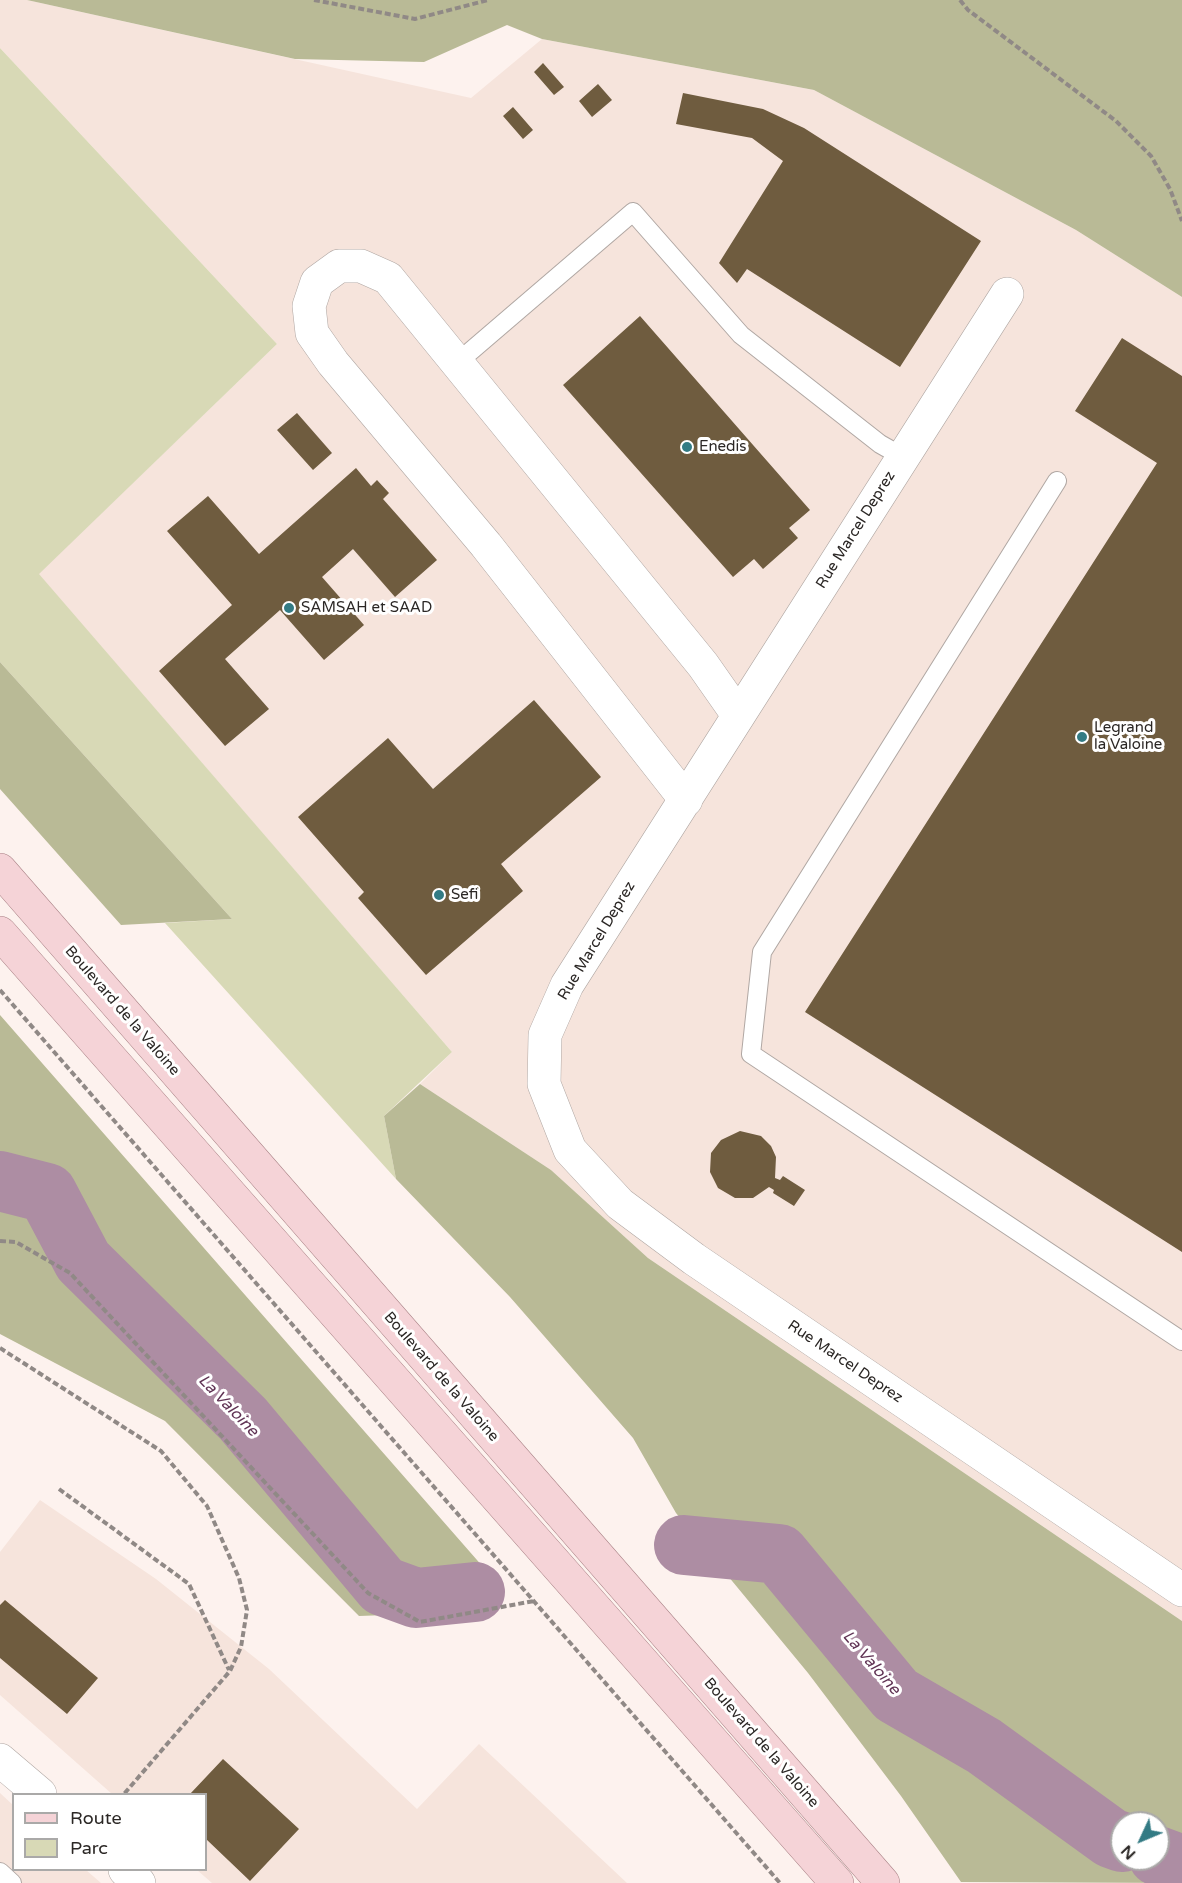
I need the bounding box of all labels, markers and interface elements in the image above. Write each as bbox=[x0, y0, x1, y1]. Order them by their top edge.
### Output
place label: Enedis bbox=[699, 438, 746, 456]
marker: Enedis bbox=[680, 440, 694, 454]
street label: Rue Marcel Deprez bbox=[813, 468, 899, 592]
place label: SAMSAH et SAAD bbox=[301, 599, 432, 617]
marker: SAMSAH et SAAD bbox=[282, 601, 296, 615]
place label: Legrand la Valoine bbox=[1094, 719, 1162, 754]
marker: Legrand la Valoine bbox=[1075, 730, 1089, 744]
street label: Rue Marcel Deprez bbox=[554, 878, 640, 1004]
place label: Sefi bbox=[451, 886, 478, 904]
marker: Sefi bbox=[432, 888, 446, 902]
street label: Boulevard de la Valoine bbox=[61, 942, 183, 1080]
street label: Boulevard de la Valoine bbox=[380, 1308, 502, 1446]
street label: Rue Marcel Deprez bbox=[784, 1317, 906, 1407]
water label: La Valoine bbox=[194, 1371, 262, 1441]
water label: La Valoine bbox=[838, 1627, 904, 1699]
street label: Boulevard de la Valoine bbox=[700, 1674, 822, 1812]
legend bbox=[12, 1793, 207, 1871]
text: Route bbox=[70, 1807, 122, 1829]
north arrow bbox=[1110, 1811, 1170, 1871]
text: Parc bbox=[70, 1837, 108, 1859]
text: N bbox=[1117, 1841, 1140, 1864]

